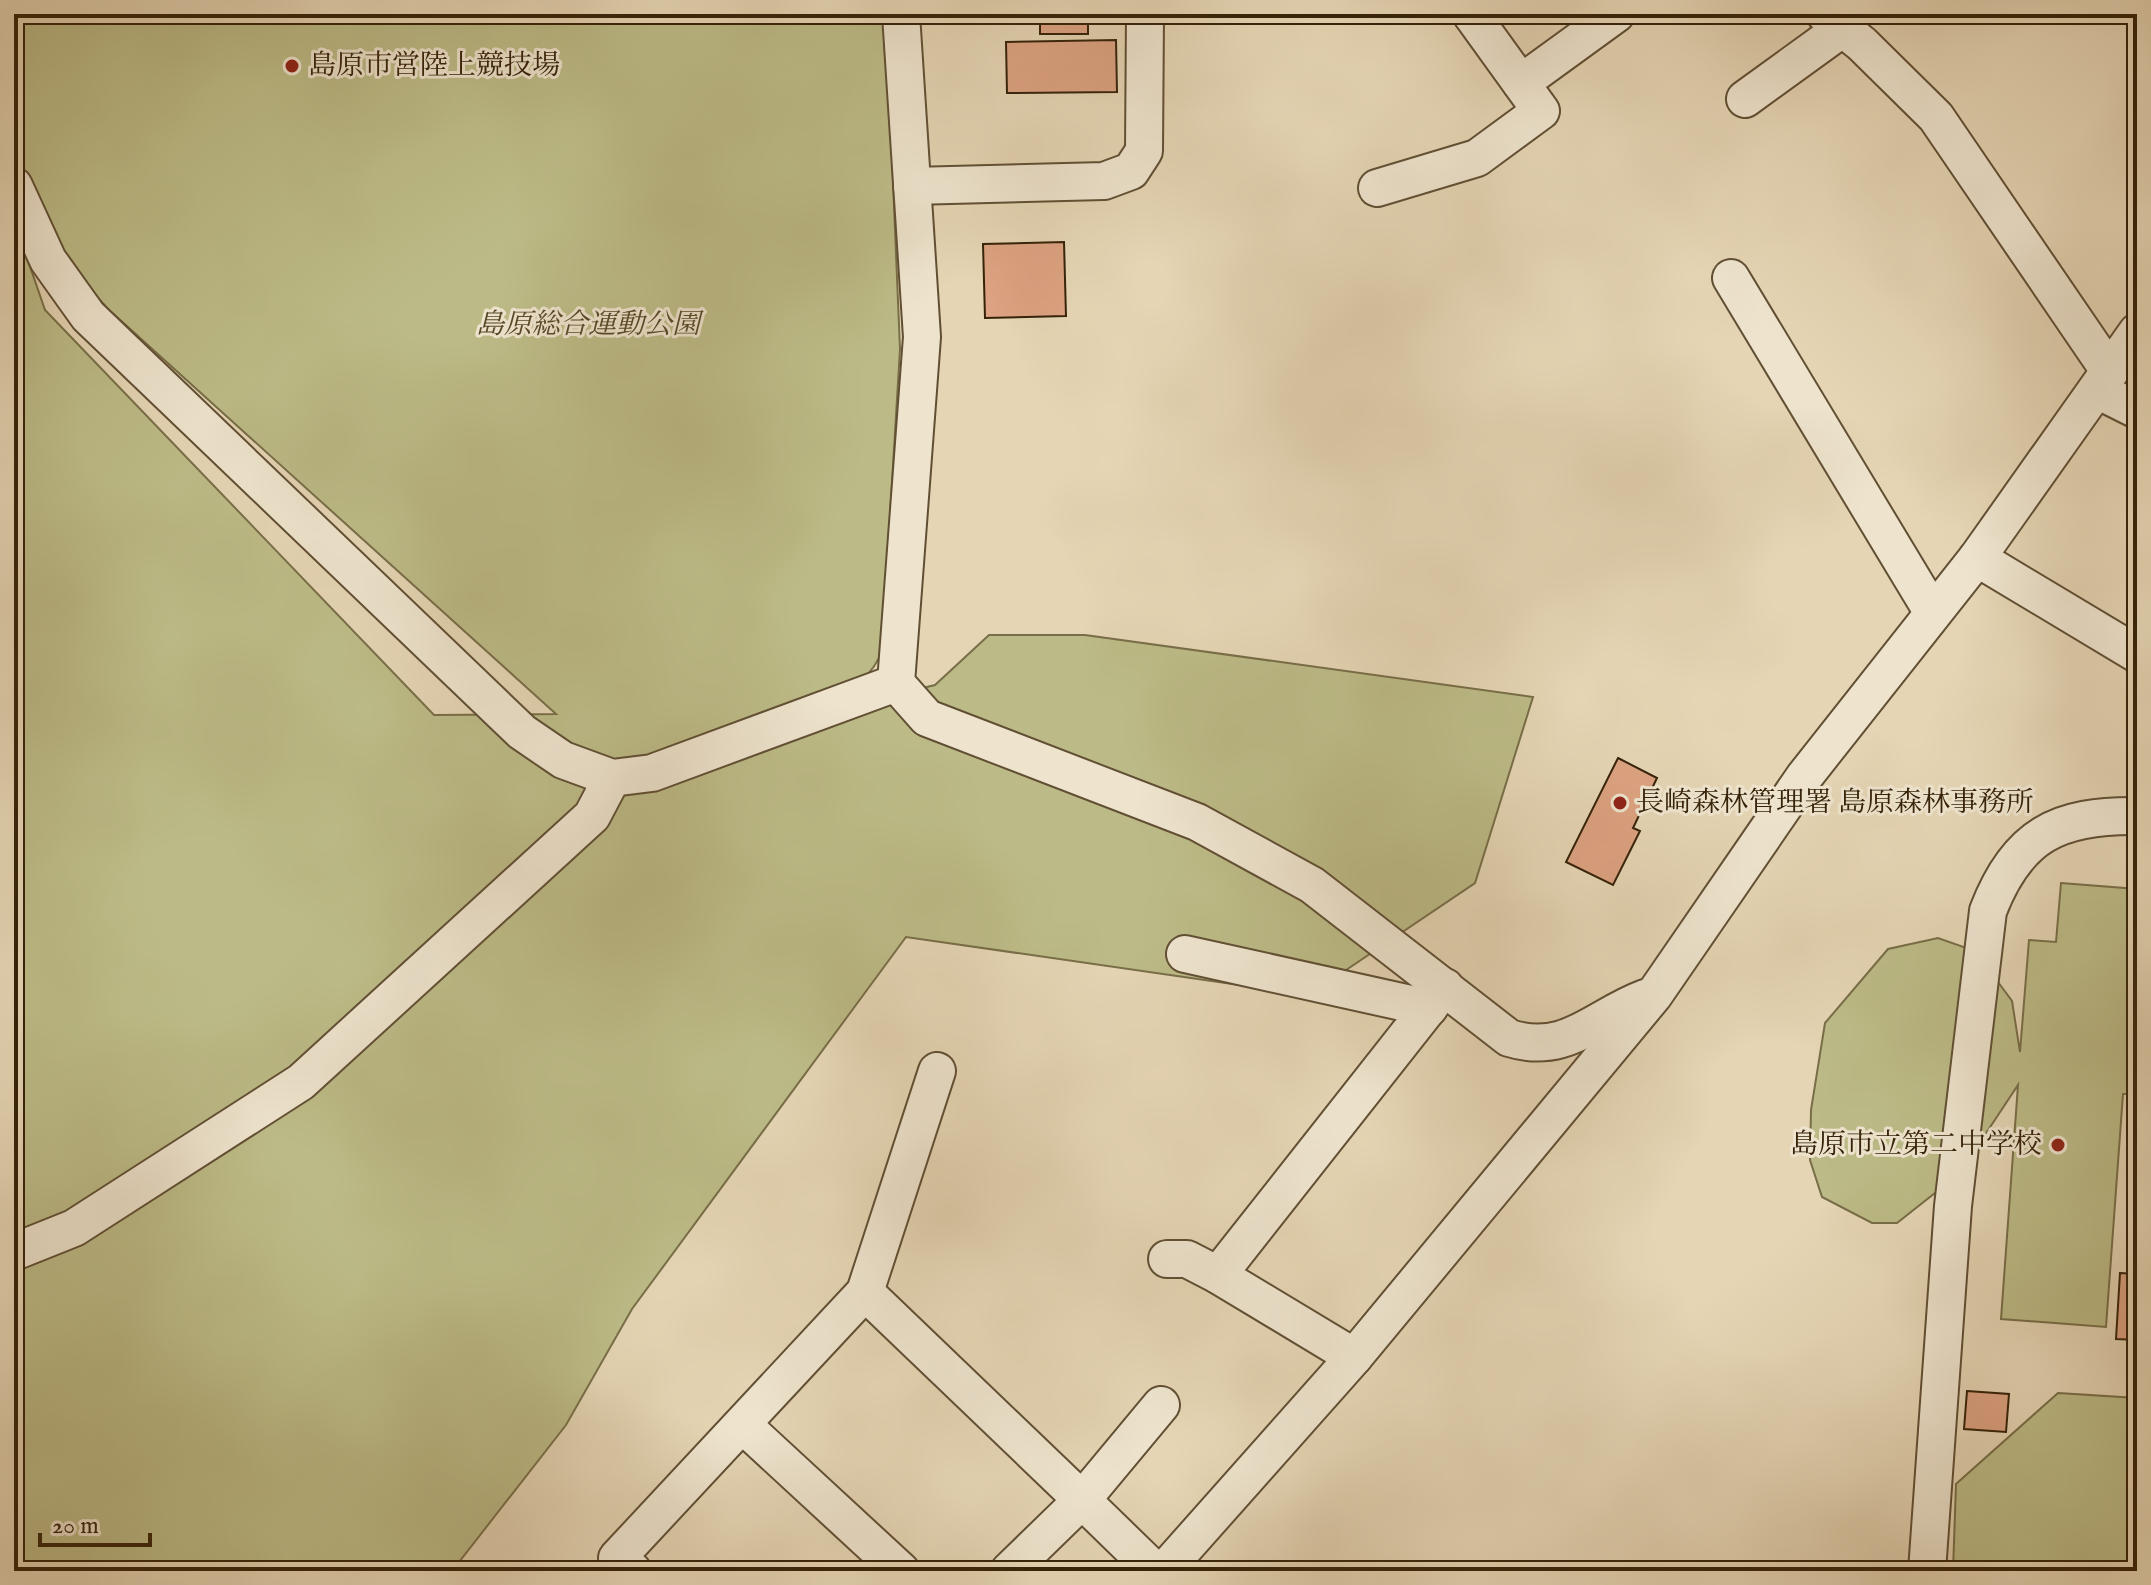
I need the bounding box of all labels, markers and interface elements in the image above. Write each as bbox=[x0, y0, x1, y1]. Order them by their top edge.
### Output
place label: 島原市営陸上競技場 bbox=[308, 49, 560, 84]
marker: 島原市営陸上競技場 bbox=[283, 57, 301, 75]
park label: 島原総合運動公園 bbox=[476, 308, 704, 343]
place label: 長崎森林管理署 島原森林事務所 bbox=[1636, 786, 2034, 821]
marker: 長崎森林管理署 島原森林事務所 bbox=[1611, 794, 1629, 812]
place label: 島原市立第二中学校 bbox=[1790, 1128, 2042, 1163]
marker: 島原市立第二中学校 bbox=[2049, 1136, 2067, 1154]
scale bar bbox=[40, 1497, 150, 1547]
text: 20 m bbox=[52, 1511, 99, 1542]

